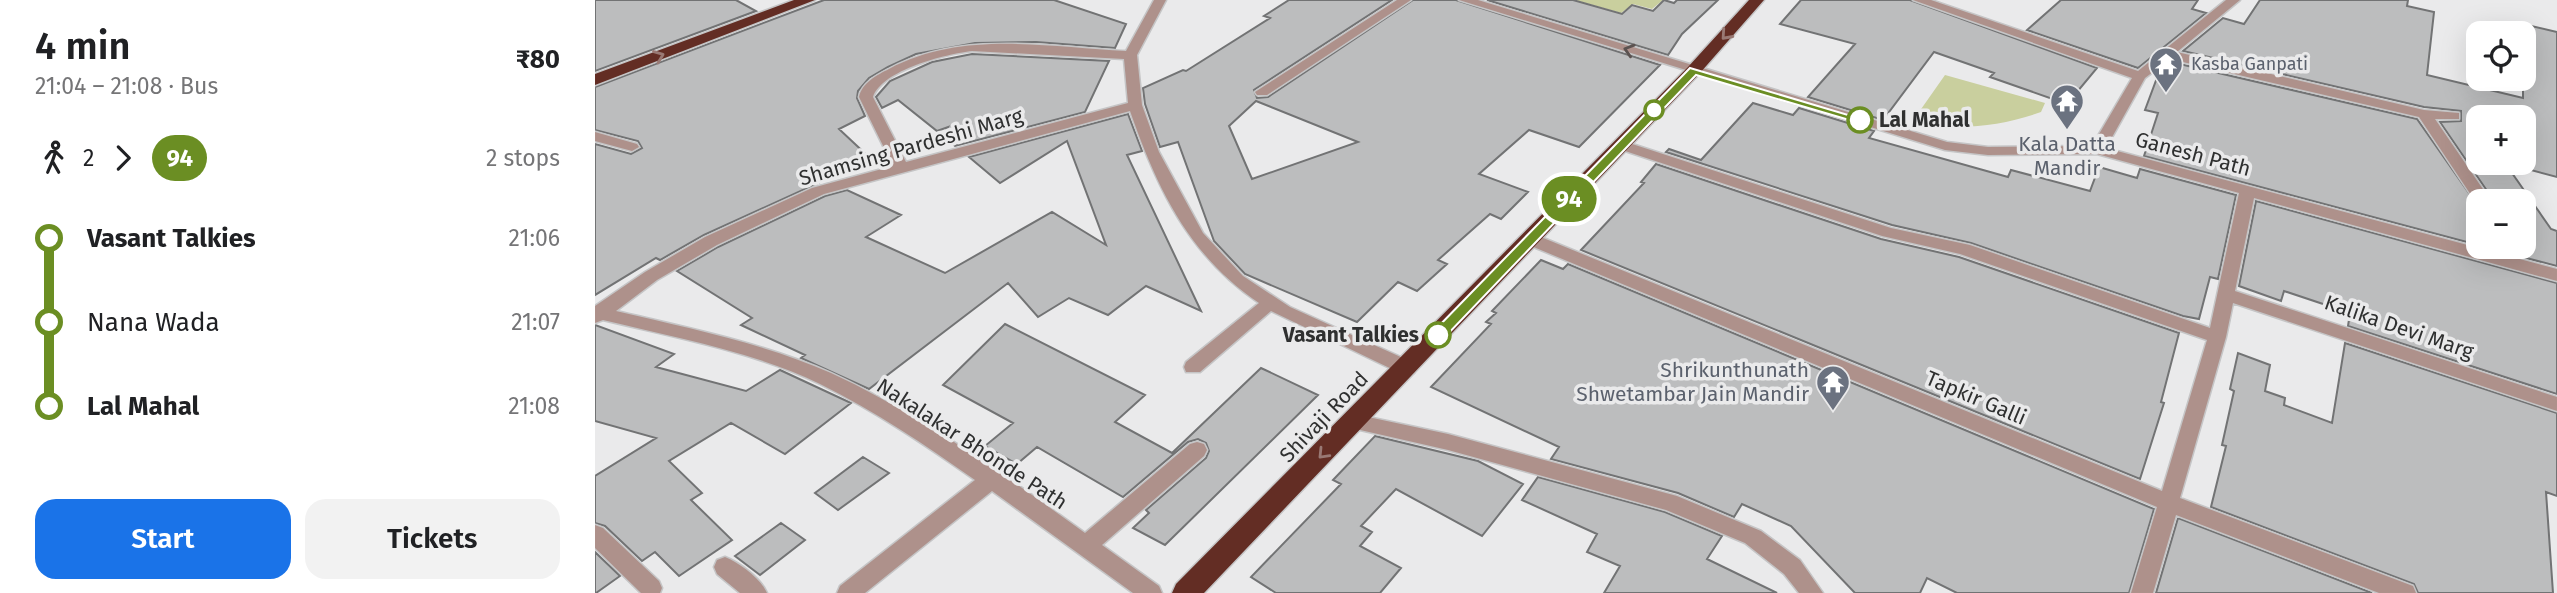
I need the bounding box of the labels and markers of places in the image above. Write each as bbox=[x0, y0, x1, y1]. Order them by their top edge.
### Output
temple icon: Kasba Ganpati bbox=[2147, 45, 2185, 94]
place label: Kasba Ganpati bbox=[2191, 53, 2308, 75]
temple icon: Kala Datta Mandir bbox=[2048, 82, 2086, 131]
unlabelled marker bbox=[1644, 100, 1664, 120]
marker: Lal Mahal bbox=[1847, 107, 1873, 133]
place label: Lal Mahal bbox=[1879, 107, 1971, 133]
place label: Kala Datta Mandir bbox=[2018, 131, 2116, 181]
place label: Vasant Talkies bbox=[1282, 322, 1419, 348]
marker: Vasant Talkies bbox=[1425, 322, 1451, 348]
place label: Shrikunthunath Shwetambar Jain Mandir bbox=[1576, 357, 1809, 407]
temple icon: Shrikunthunath Shwetambar Jain Mandir bbox=[1814, 363, 1852, 412]

